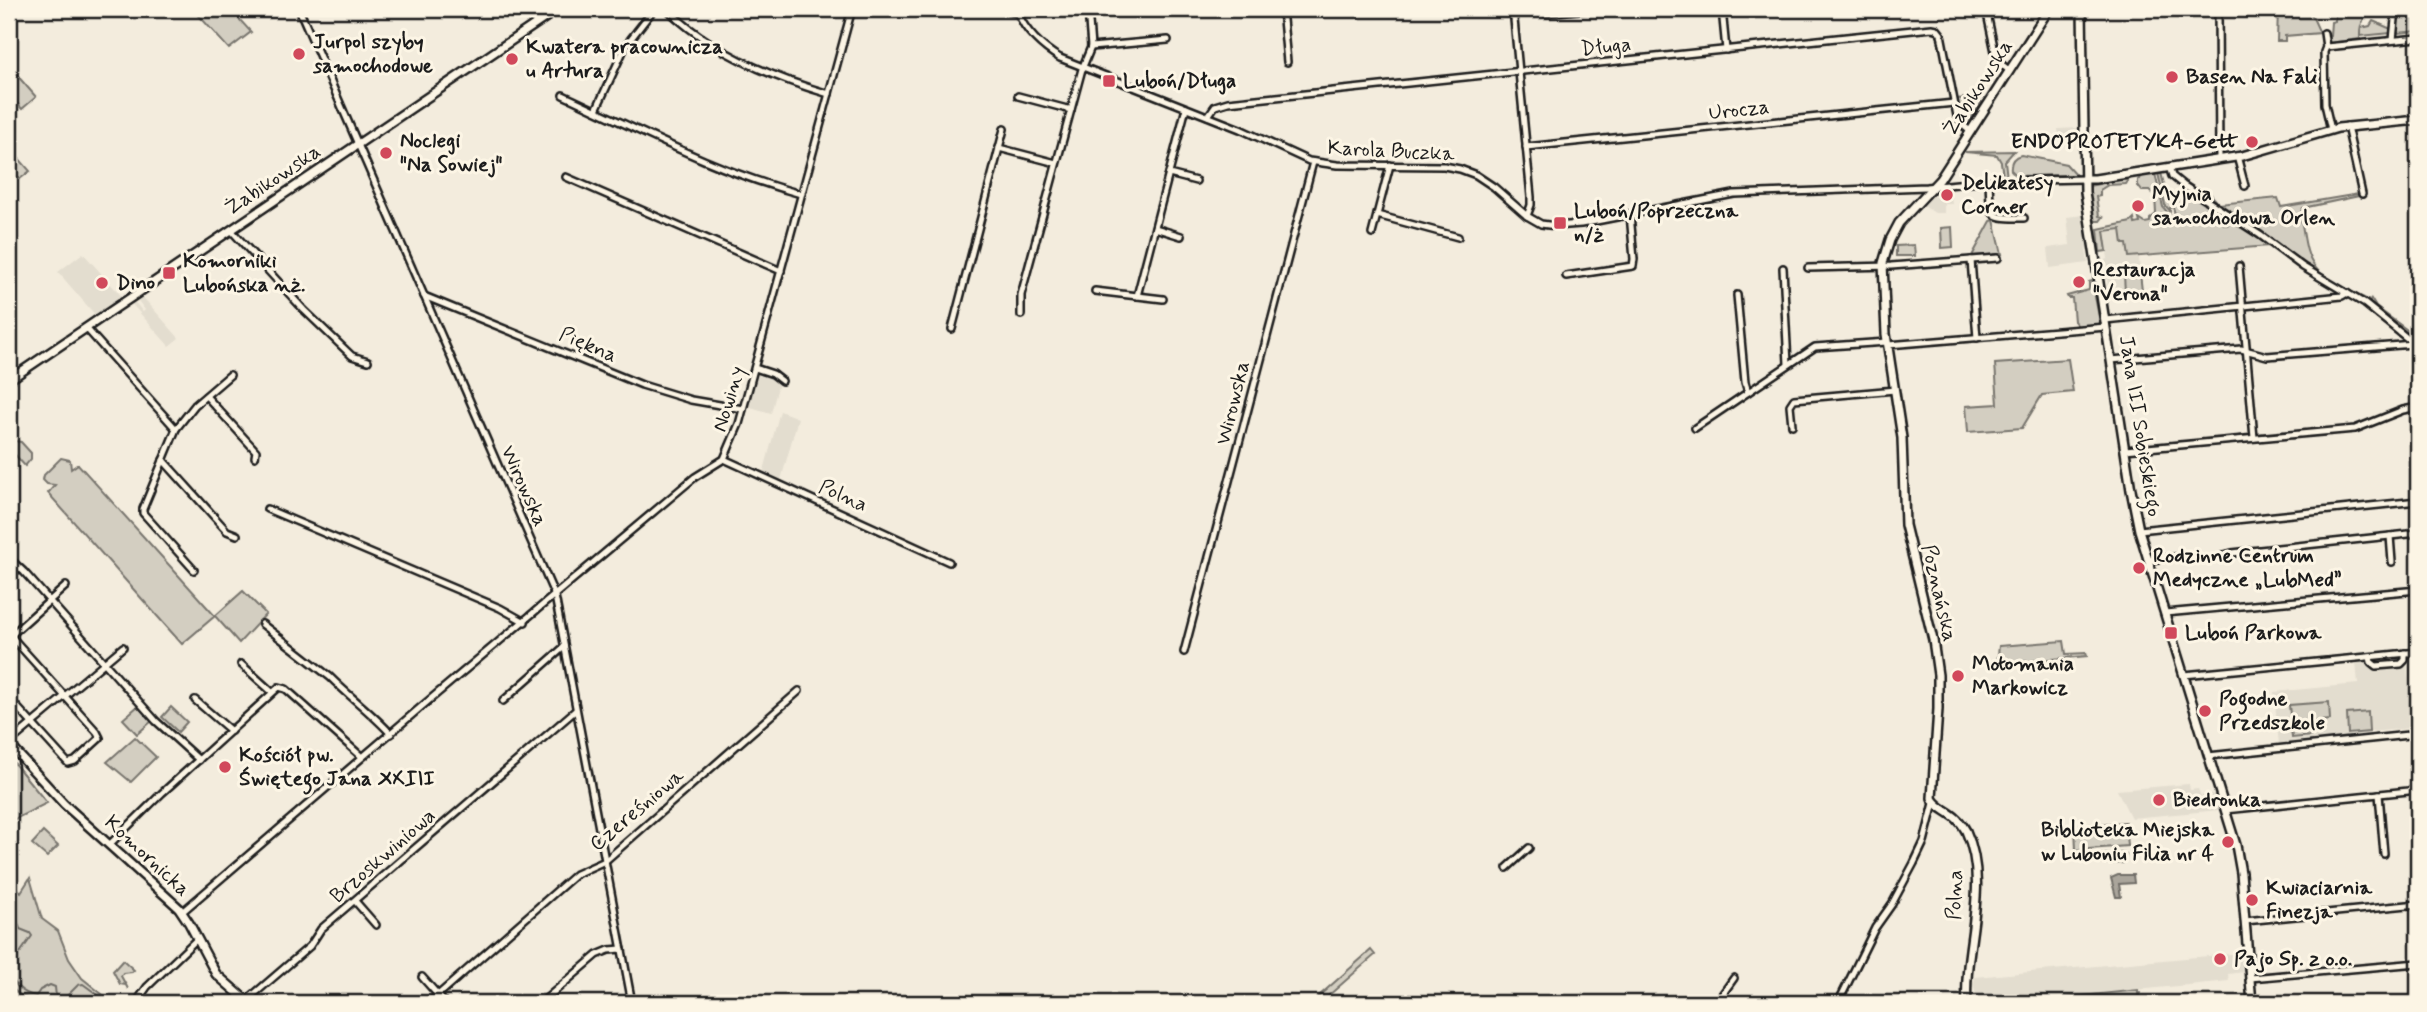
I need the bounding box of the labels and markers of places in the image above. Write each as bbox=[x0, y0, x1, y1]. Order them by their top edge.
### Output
place label: Jurpol szyby samochodowe bbox=[312, 28, 433, 80]
place label: Kwatera pracownicza u Artura bbox=[526, 33, 723, 85]
marker: Jurpol szyby samochodowe bbox=[291, 46, 307, 62]
marker: Kwatera pracownicza u Artura bbox=[504, 51, 520, 67]
place label: Basen Na Fali bbox=[2186, 63, 2318, 91]
place label: Luboń/Długa bbox=[1123, 67, 1236, 95]
marker: Basen Na Fali bbox=[2164, 69, 2180, 85]
marker: Luboń/Długa bbox=[1101, 73, 1117, 89]
place label: Noclegi "Na Sowiej" bbox=[400, 127, 503, 179]
place label: ENDOPROTETYKA-Gett bbox=[2011, 128, 2238, 156]
marker: ENDOPROTETYKA-Gett bbox=[2244, 134, 2260, 150]
marker: Noclegi "Na Sowiej" bbox=[378, 145, 394, 161]
place label: Delikatesy Corner bbox=[1961, 169, 2053, 221]
place label: Myjnia samochodowa Orlen bbox=[2151, 180, 2336, 232]
marker: Delikatesy Corner bbox=[1939, 187, 1955, 203]
place label: Luboń/Poprzeczna n/ż bbox=[1574, 197, 1740, 249]
marker: Myjnia samochodowa Orlen bbox=[2130, 198, 2146, 214]
marker: Luboń/Poprzeczna n/ż bbox=[1552, 215, 1568, 231]
place label: Komorniki Lubońska nż. bbox=[183, 247, 305, 299]
place label: Restauracja "Verona" bbox=[2093, 256, 2196, 308]
marker: Komorniki Lubońska nż. bbox=[161, 265, 177, 281]
place label: Dino bbox=[116, 269, 155, 297]
marker: Restauracja "Verona" bbox=[2071, 274, 2087, 290]
marker: Dino bbox=[94, 275, 110, 291]
place label: Rodzinne Centrum Medyczne „LubMed” bbox=[2153, 542, 2342, 594]
marker: Rodzinne Centrum Medyczne „LubMed” bbox=[2131, 560, 2147, 576]
place label: Luboń Parkowa bbox=[2185, 619, 2323, 647]
marker: Luboń Parkowa bbox=[2163, 625, 2179, 641]
place label: Motomania Markowicz bbox=[1972, 650, 2074, 702]
marker: Motomania Markowicz bbox=[1950, 668, 1966, 684]
place label: Pogodne Przedszkole bbox=[2219, 685, 2325, 737]
marker: Pogodne Przedszkole bbox=[2197, 703, 2213, 719]
place label: Kościół pw. Świętego Jana XXIII bbox=[239, 741, 435, 795]
marker: Kościół pw. Świętego Jana XXIII bbox=[217, 759, 233, 775]
place label: Biedronka bbox=[2173, 786, 2261, 814]
marker: Biedronka bbox=[2151, 792, 2167, 808]
place label: Biblioteka Miejska w Luboniu Filia nr 4 bbox=[2041, 816, 2215, 868]
marker: Biblioteka Miejska w Luboniu Filia nr 4 bbox=[2220, 834, 2236, 850]
place label: Kwiaciarnia Finezja bbox=[2266, 874, 2373, 926]
marker: Kwiaciarnia Finezja bbox=[2244, 892, 2260, 908]
place label: Pajo Sp. z o.o. bbox=[2234, 945, 2352, 973]
marker: Pajo Sp. z o.o. bbox=[2212, 951, 2228, 967]

